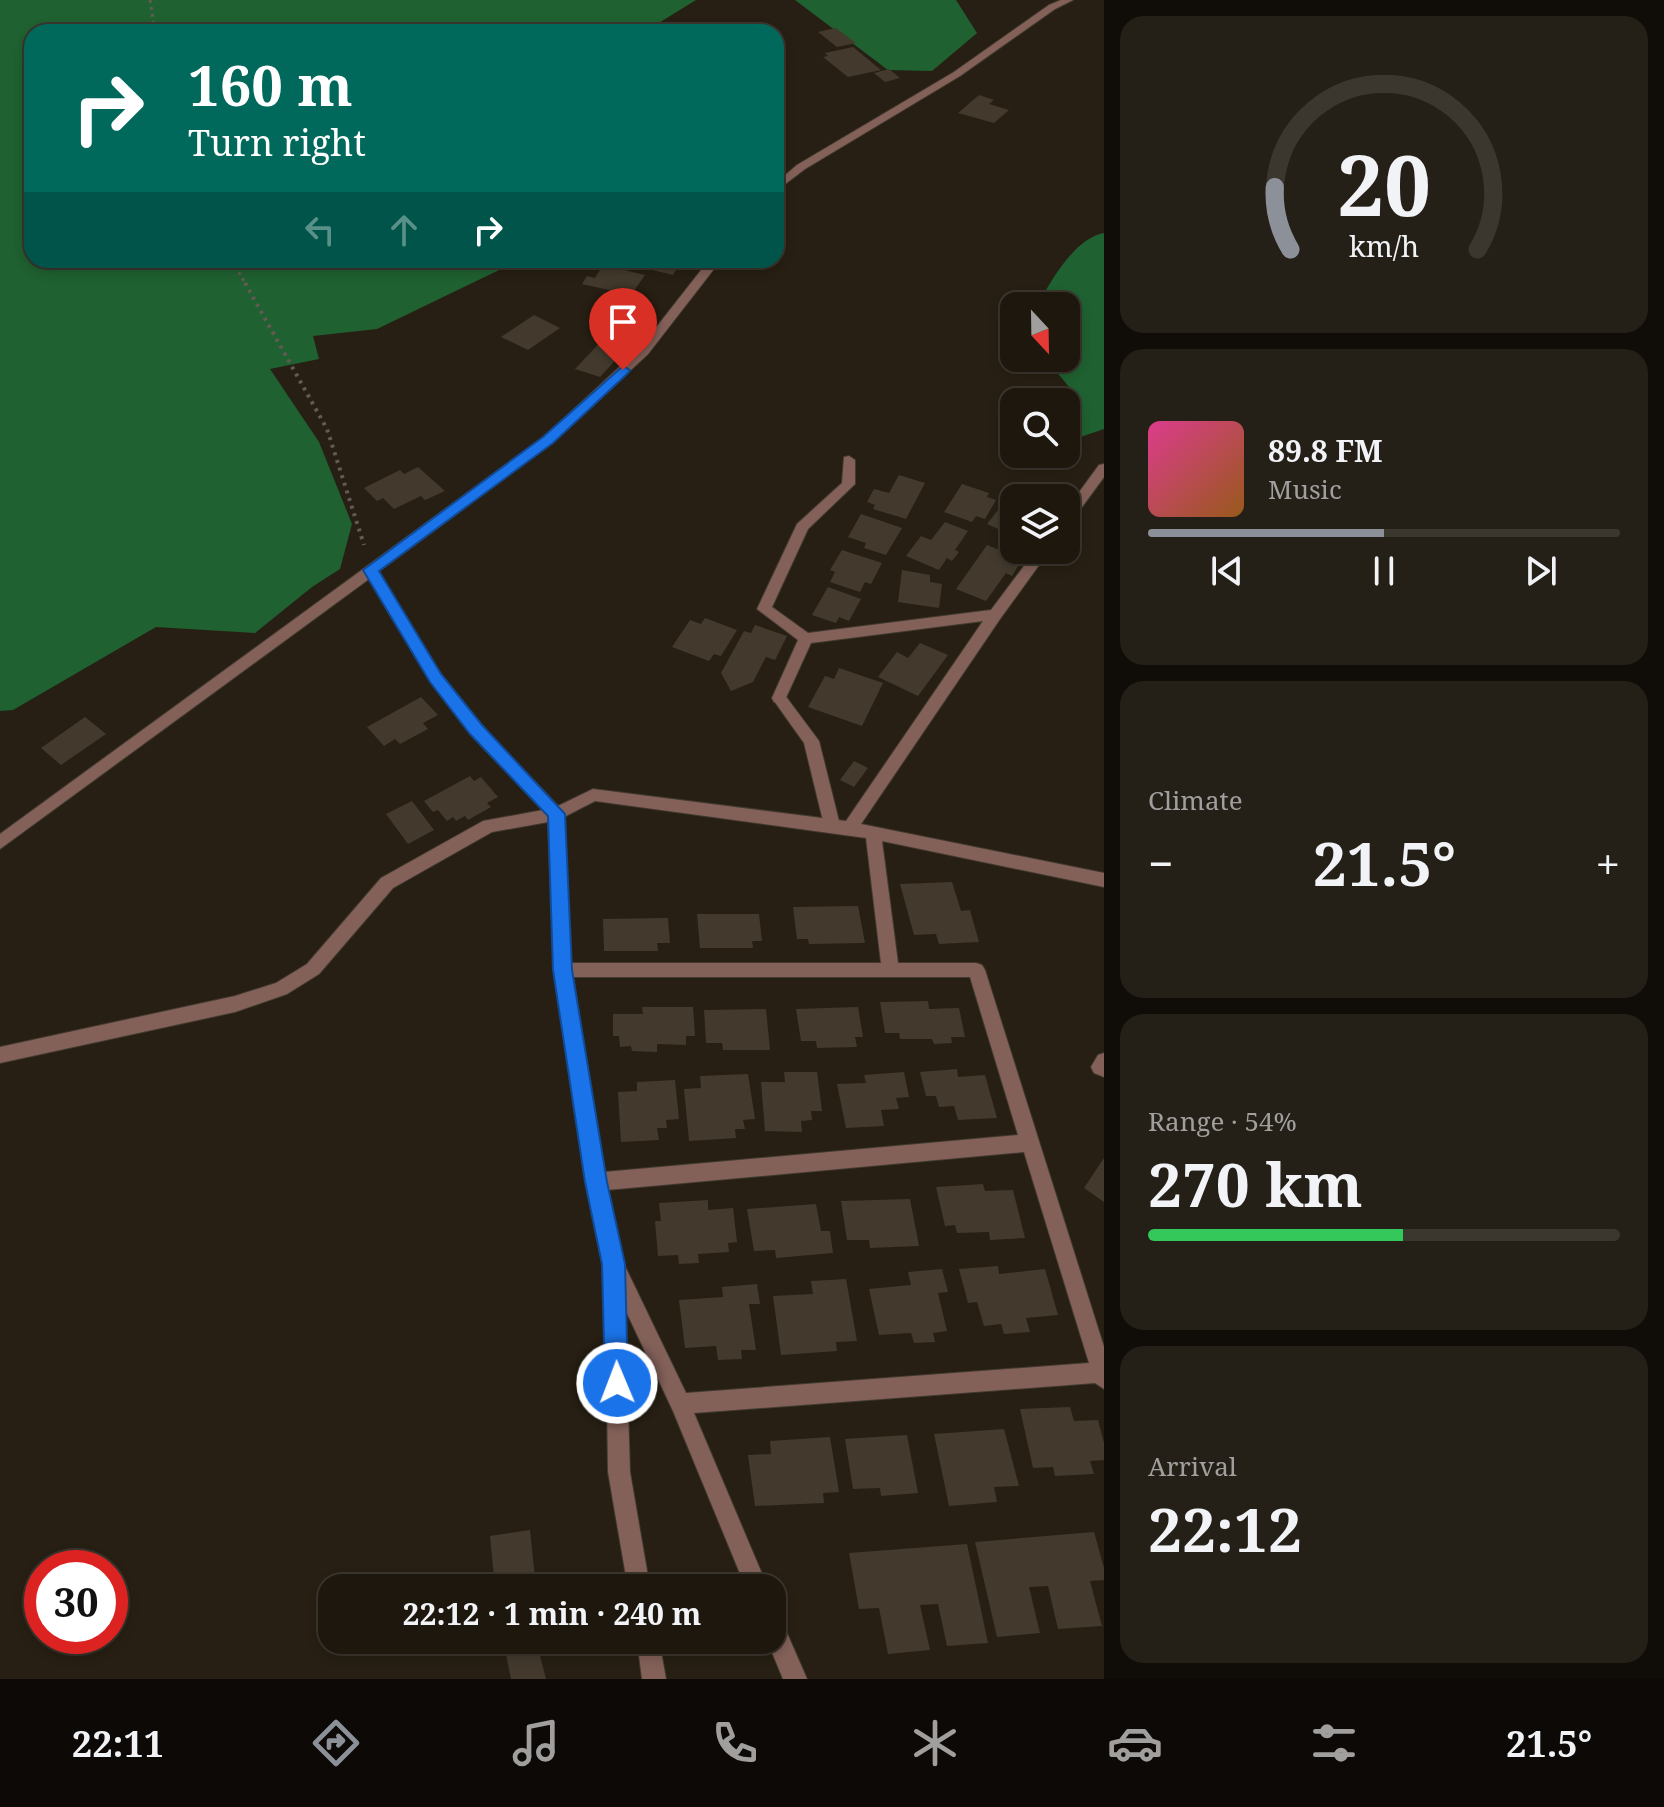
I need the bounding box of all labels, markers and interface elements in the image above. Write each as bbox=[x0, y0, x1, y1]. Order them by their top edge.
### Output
text: 160 m bbox=[188, 46, 353, 122]
icon: right bbox=[56, 56, 160, 160]
text: Turn right bbox=[188, 118, 366, 167]
text: 20 bbox=[1337, 127, 1431, 240]
icon: left bbox=[298, 208, 342, 252]
icon: ahead bbox=[382, 208, 426, 252]
icon: right bbox=[466, 208, 510, 252]
text: km/h bbox=[1349, 226, 1419, 265]
pin bbox=[589, 288, 657, 370]
north arrow bbox=[1000, 292, 1080, 372]
map controls bbox=[1000, 292, 1080, 564]
icon: arrive bbox=[601, 300, 645, 344]
button: search bbox=[1000, 388, 1080, 468]
text: 89.8 FM bbox=[1268, 430, 1383, 471]
text: Music bbox=[1268, 471, 1342, 507]
button: layers bbox=[1000, 484, 1080, 564]
icon: previous bbox=[1205, 549, 1249, 593]
icon: pause bbox=[1362, 549, 1406, 593]
icon: next bbox=[1519, 549, 1563, 593]
text: Climate bbox=[1148, 782, 1243, 818]
text: 21.5° bbox=[1313, 822, 1456, 904]
text: − bbox=[1148, 833, 1173, 893]
text: + bbox=[1595, 833, 1620, 893]
text: Range · 54% bbox=[1148, 1103, 1297, 1139]
text: 270 km bbox=[1148, 1143, 1363, 1225]
position arrow bbox=[575, 1341, 659, 1425]
text: Arrival bbox=[1148, 1448, 1237, 1484]
text: 22:12 bbox=[1148, 1488, 1302, 1570]
speed limit sign: 30 bbox=[24, 1550, 128, 1654]
text: 22:12 · 1 min · 240 m bbox=[403, 1593, 701, 1634]
icon: directions bbox=[308, 1715, 364, 1771]
icon: music bbox=[508, 1715, 564, 1771]
icon: phone bbox=[707, 1715, 763, 1771]
icon: climate bbox=[907, 1715, 963, 1771]
icon: car bbox=[1107, 1715, 1163, 1771]
icon: filters bbox=[1306, 1715, 1362, 1771]
text: 22:11 bbox=[72, 1719, 164, 1768]
text: 21.5° bbox=[1506, 1719, 1592, 1768]

